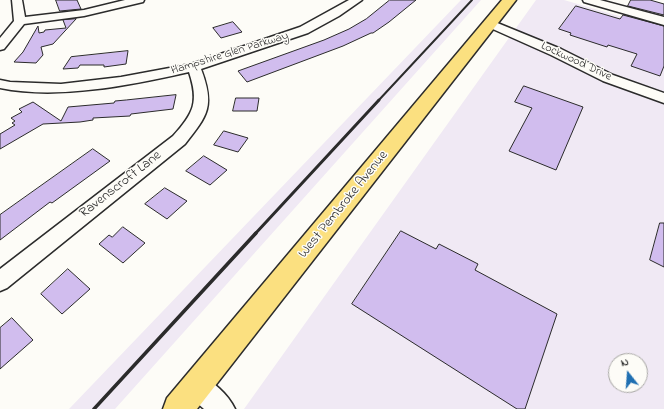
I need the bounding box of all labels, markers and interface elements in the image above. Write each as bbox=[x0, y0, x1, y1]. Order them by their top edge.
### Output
street label: Hampshire Glen Parkway bbox=[170, 29, 290, 79]
street label: Lockwood Drive bbox=[538, 39, 614, 85]
street label: Ravenscroft Lane bbox=[77, 148, 165, 222]
street label: West Pembroke Avenue bbox=[296, 148, 392, 262]
north arrow bbox=[608, 353, 648, 393]
text: N bbox=[619, 354, 631, 371]

